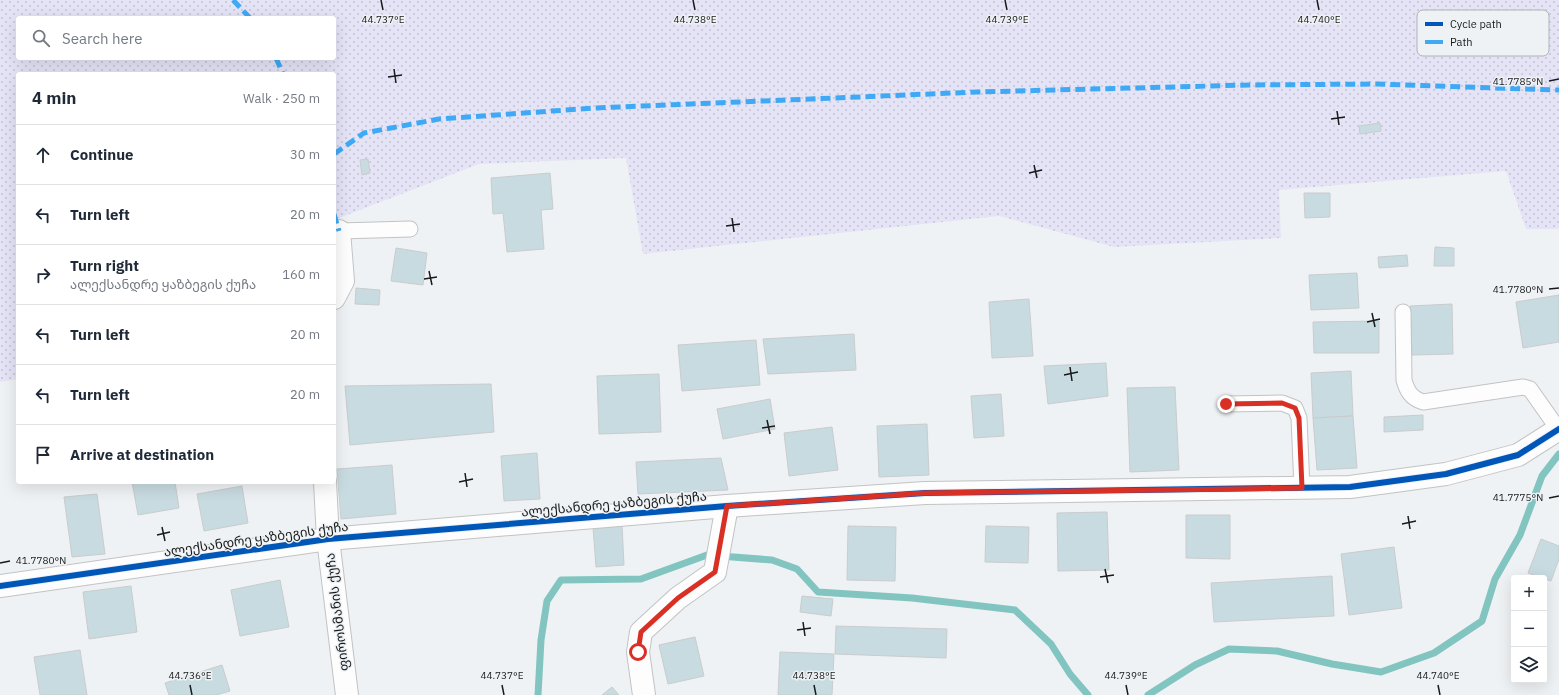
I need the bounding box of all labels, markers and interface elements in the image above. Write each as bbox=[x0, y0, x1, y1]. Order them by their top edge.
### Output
legend bbox=[1417, 10, 1549, 56]
text: 44.737°E bbox=[361, 13, 405, 26]
text: 44.738°E bbox=[673, 13, 717, 26]
text: 44.739°E bbox=[985, 13, 1029, 26]
text: 44.740°E bbox=[1297, 13, 1341, 26]
search box bbox=[16, 16, 336, 60]
text: Cycle path bbox=[1450, 17, 1502, 31]
icon: search bbox=[30, 27, 52, 49]
text: Search here bbox=[62, 29, 142, 48]
text: Path bbox=[1450, 35, 1473, 49]
text: 41.7785°N bbox=[1493, 75, 1543, 88]
text: 4 min bbox=[32, 87, 76, 109]
text: Walk · 250 m bbox=[243, 90, 320, 107]
icon: ahead bbox=[32, 144, 54, 166]
text: Continue bbox=[70, 145, 134, 164]
text: 30 m bbox=[290, 146, 320, 163]
icon: left bbox=[32, 204, 54, 226]
text: Turn left bbox=[70, 205, 130, 224]
text: 20 m bbox=[290, 206, 320, 223]
text: Turn right bbox=[70, 256, 139, 275]
icon: right bbox=[32, 264, 54, 286]
text: 160 m bbox=[282, 266, 320, 283]
text: ალექსანდრე ყაზბეგის ქუჩა bbox=[70, 276, 256, 293]
text: 41.7780°N bbox=[1493, 283, 1543, 296]
icon: left bbox=[32, 324, 54, 346]
text: Turn left bbox=[70, 325, 130, 344]
text: 20 m bbox=[290, 326, 320, 343]
icon: left bbox=[32, 384, 54, 406]
text: Turn left bbox=[70, 385, 130, 404]
text: 20 m bbox=[290, 386, 320, 403]
route end bbox=[1217, 395, 1235, 413]
icon: arrive bbox=[32, 444, 54, 466]
text: Arrive at destination bbox=[70, 445, 214, 464]
street label: ალექსანდრე ყაზბეგის ქუჩა bbox=[521, 487, 707, 521]
text: 41.7775°N bbox=[1493, 491, 1543, 504]
street label: ალექსანდრე ყაზბეგის ქუჩა bbox=[163, 518, 349, 560]
street label: ფიროსმანის ქუჩა bbox=[321, 552, 353, 672]
text: 41.7780°N bbox=[16, 554, 66, 567]
map controls bbox=[1511, 575, 1547, 683]
button: + bbox=[1511, 575, 1547, 611]
button: − bbox=[1511, 611, 1547, 647]
route start bbox=[629, 643, 647, 661]
button: layers bbox=[1511, 647, 1547, 683]
text: 44.736°E bbox=[168, 669, 212, 682]
text: 44.737°E bbox=[480, 669, 524, 682]
text: 44.738°E bbox=[792, 669, 836, 682]
text: 44.739°E bbox=[1104, 669, 1148, 682]
text: 44.740°E bbox=[1416, 669, 1460, 682]

